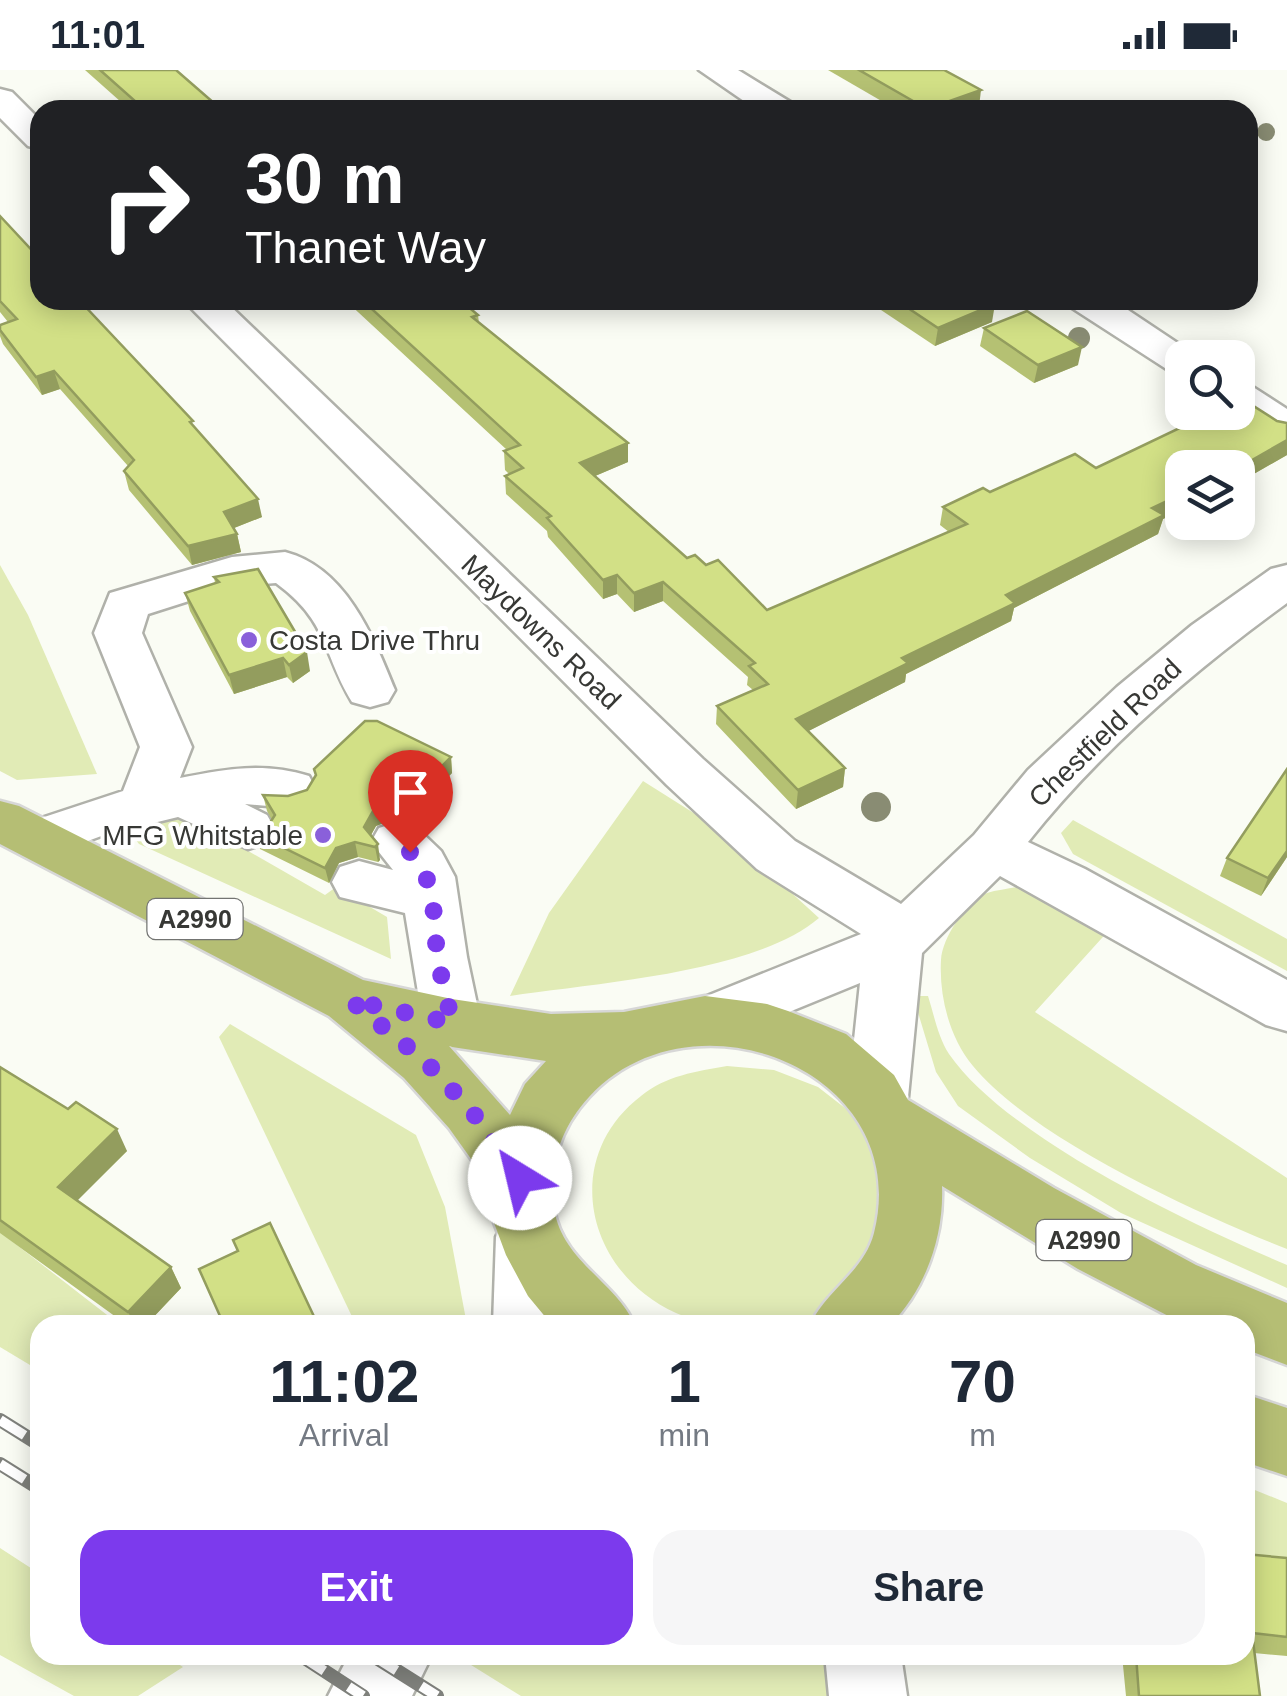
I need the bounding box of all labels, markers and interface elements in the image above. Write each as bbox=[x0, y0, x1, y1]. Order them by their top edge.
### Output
text: 11:01 bbox=[50, 14, 145, 56]
icon: right bbox=[80, 140, 210, 270]
text: 30 m bbox=[245, 140, 405, 218]
text: Thanet Way bbox=[245, 222, 486, 273]
map controls bbox=[1165, 340, 1255, 540]
button: search bbox=[1165, 340, 1255, 430]
button: layers bbox=[1165, 450, 1255, 540]
street label: Maydowns Road bbox=[455, 548, 627, 716]
place label: Costa Drive Thru bbox=[269, 625, 480, 656]
marker: Costa Drive Thru bbox=[238, 629, 260, 651]
street label: Chestfield Road bbox=[1023, 653, 1187, 813]
pin bbox=[368, 750, 453, 853]
icon: arrive bbox=[383, 765, 438, 820]
place label: MFG Whitstable bbox=[102, 820, 303, 851]
marker: MFG Whitstable bbox=[312, 824, 334, 846]
road number: A2990 bbox=[148, 899, 242, 939]
position arrow bbox=[468, 1126, 572, 1230]
road number: A2990 bbox=[1036, 1220, 1132, 1260]
text: 11:02 bbox=[269, 1348, 419, 1415]
text: 1 bbox=[668, 1348, 701, 1415]
text: 70 bbox=[949, 1348, 1016, 1415]
text: Arrival bbox=[299, 1417, 390, 1453]
text: min bbox=[658, 1417, 710, 1453]
text: m bbox=[969, 1417, 996, 1453]
button: Exit bbox=[80, 1530, 633, 1645]
button: Share bbox=[653, 1530, 1205, 1645]

